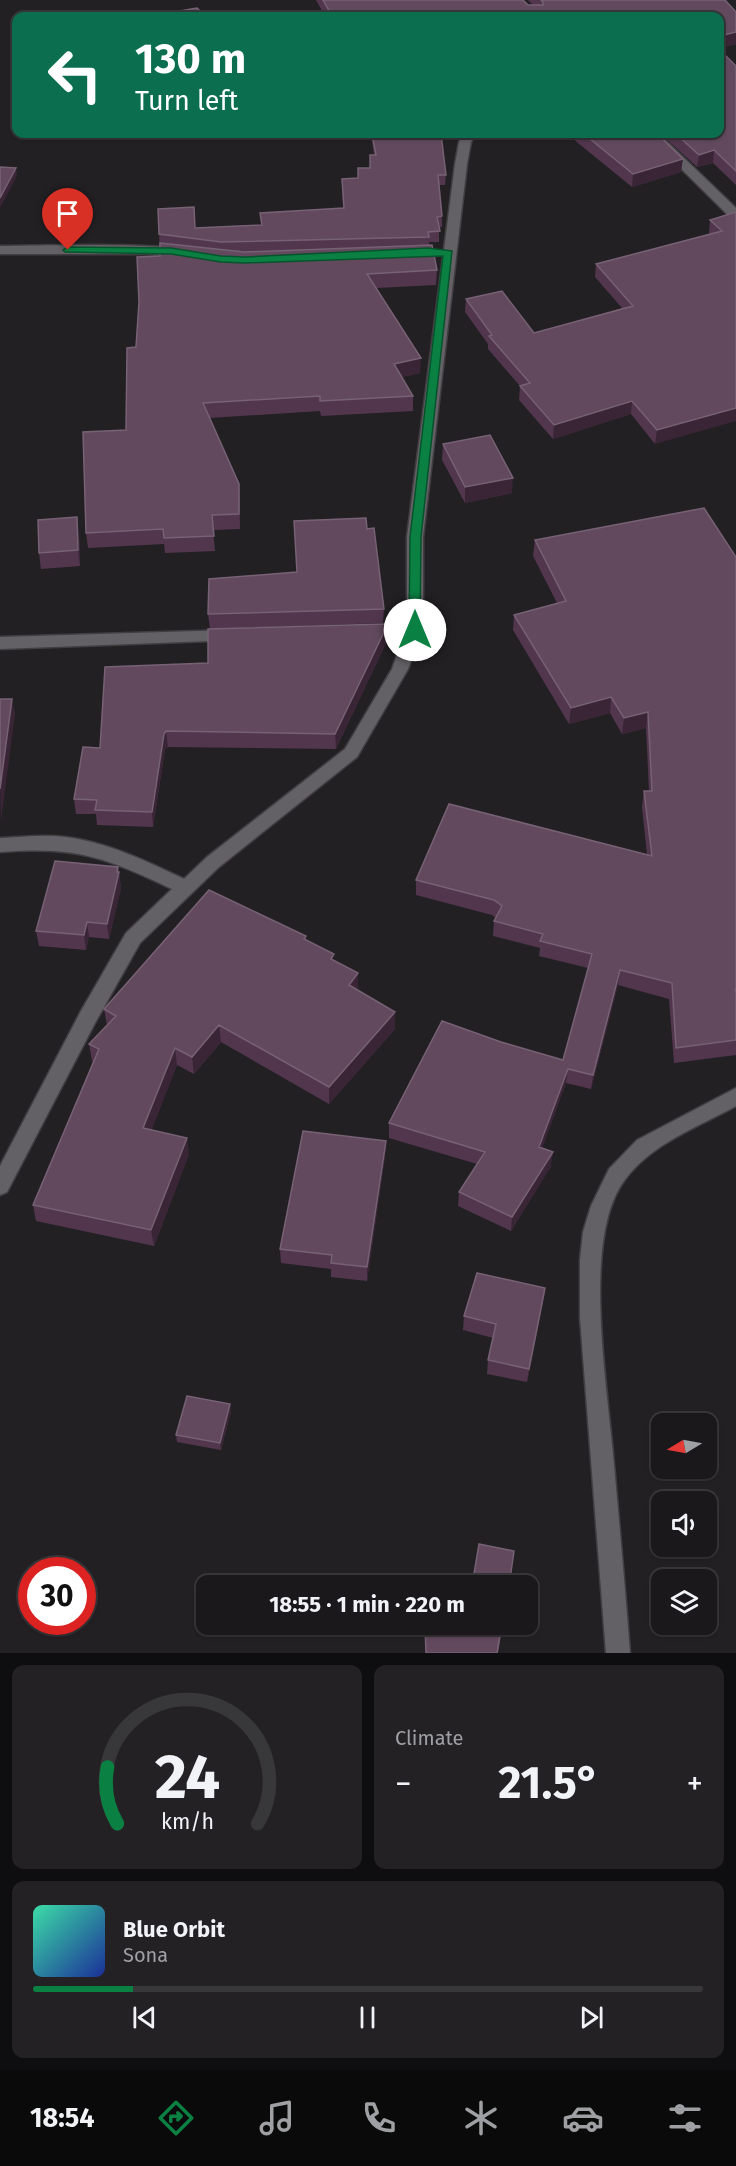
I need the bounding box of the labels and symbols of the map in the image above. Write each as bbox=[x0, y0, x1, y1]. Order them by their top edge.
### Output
pin bbox=[42, 188, 93, 250]
position arrow bbox=[383, 598, 447, 662]
north arrow bbox=[651, 1413, 717, 1479]
speed limit sign: 30 bbox=[18, 1557, 96, 1635]

